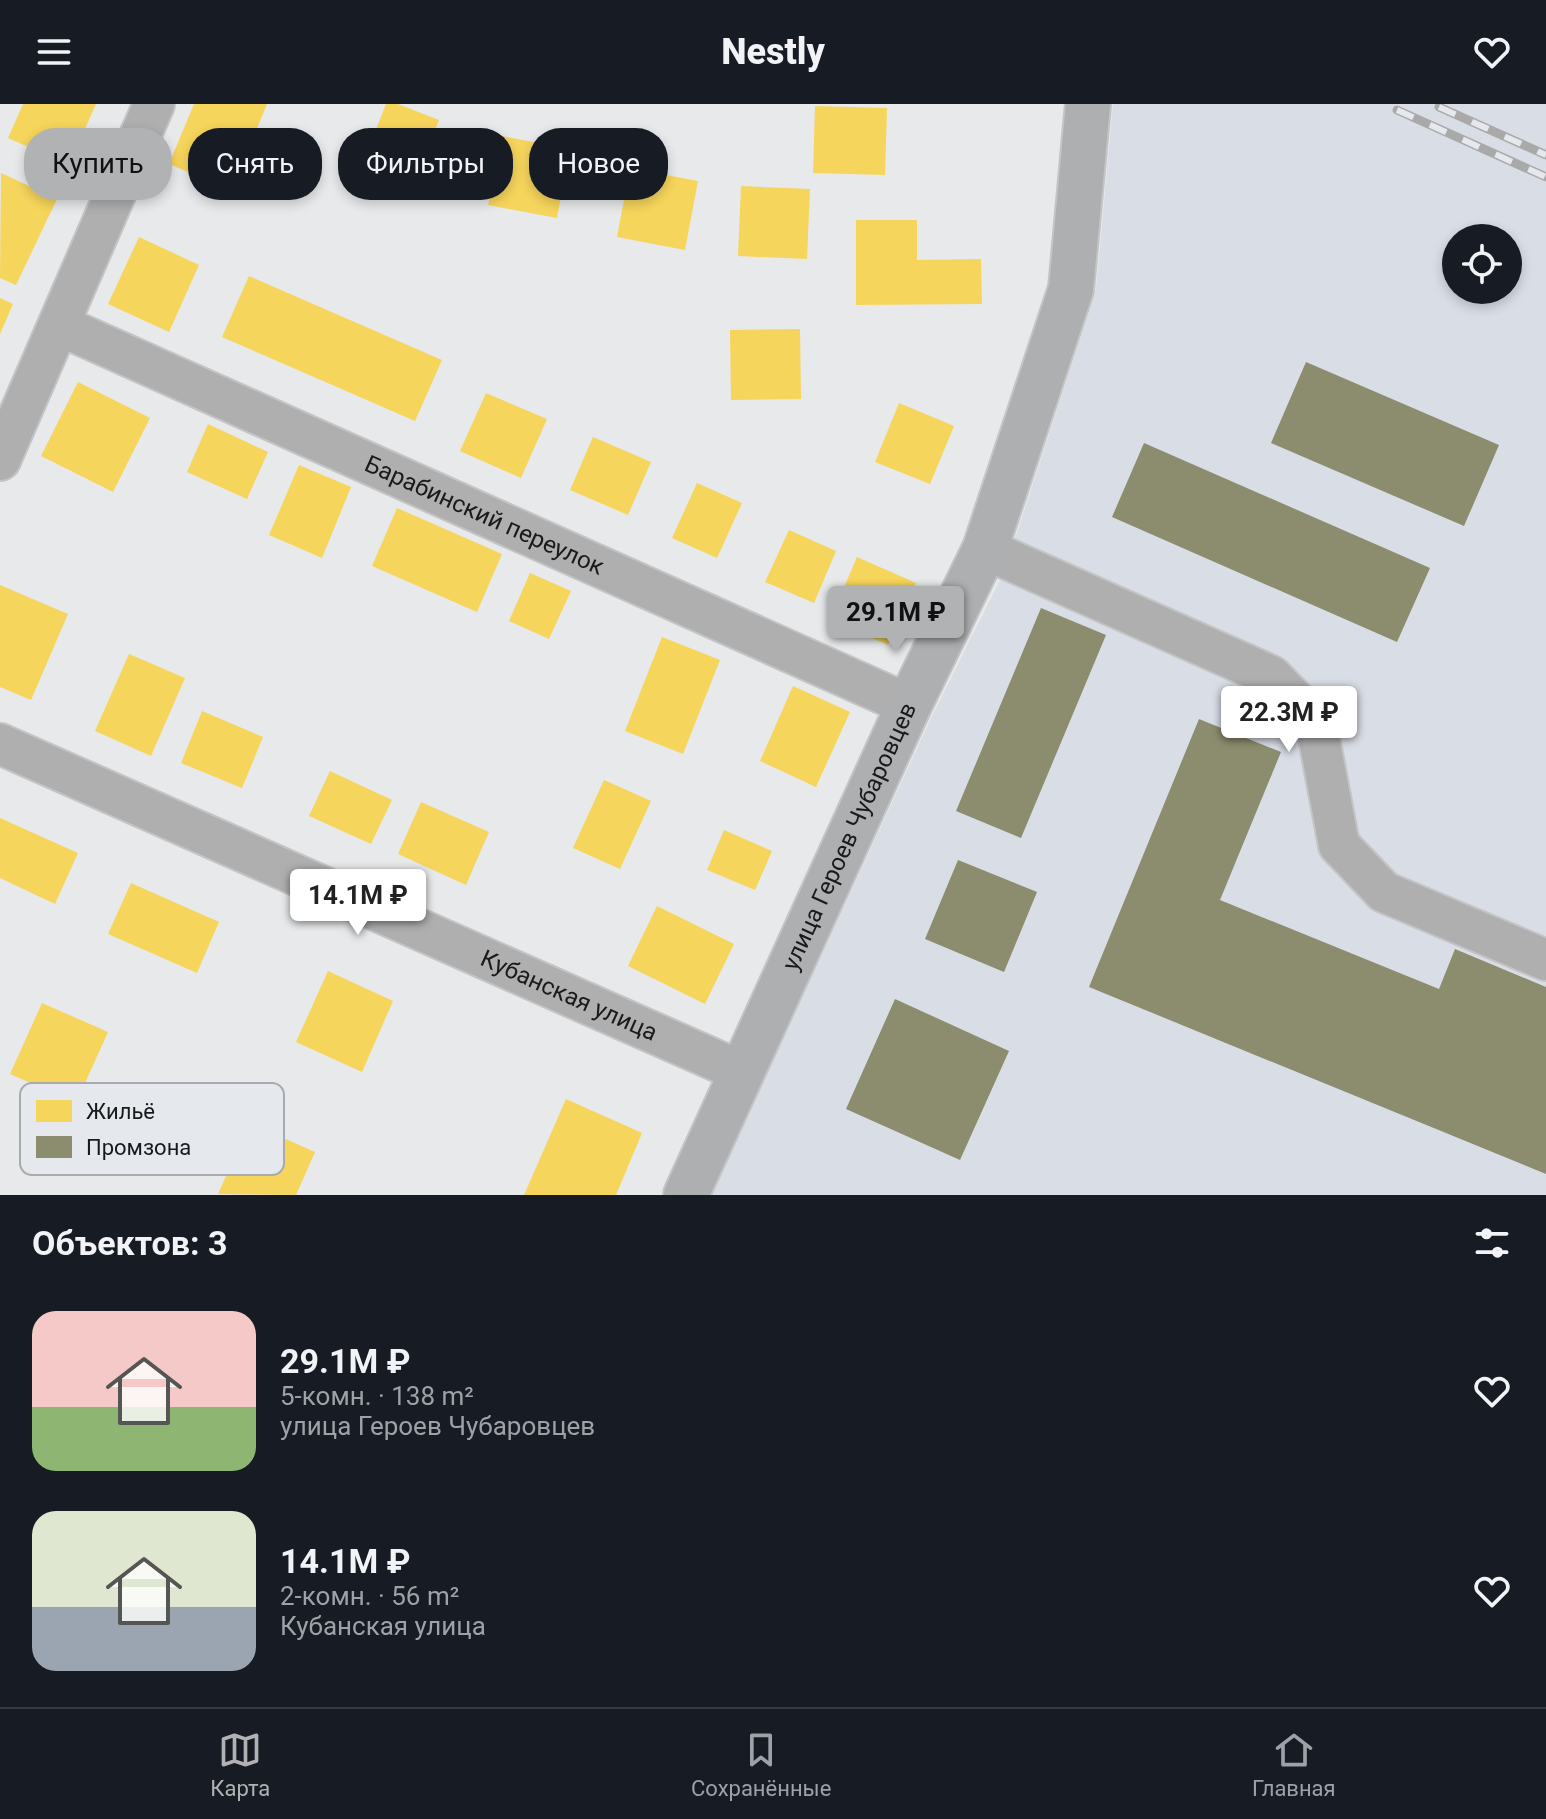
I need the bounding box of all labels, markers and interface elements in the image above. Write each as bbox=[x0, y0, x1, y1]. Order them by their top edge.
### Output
icon: menu bbox=[32, 30, 76, 74]
icon: heart bbox=[1470, 30, 1514, 74]
text: Nestly bbox=[721, 31, 825, 73]
chip: Купить bbox=[24, 128, 172, 200]
chip: Снять bbox=[188, 128, 322, 200]
chip: Фильтры bbox=[338, 128, 513, 200]
chip: Новое bbox=[529, 128, 668, 200]
map controls bbox=[1442, 224, 1522, 304]
button: locate bbox=[1442, 224, 1522, 304]
street label: Барабинский переулок bbox=[361, 450, 608, 581]
pin: 29.1M ₽ bbox=[822, 586, 970, 654]
text: 29.1M ₽ bbox=[846, 597, 946, 627]
pin: 22.3M ₽ bbox=[1215, 686, 1363, 754]
text: 22.3M ₽ bbox=[1239, 697, 1339, 727]
street label: улица Героев Чубаровцев bbox=[776, 698, 922, 975]
pin: 14.1M ₽ bbox=[284, 869, 432, 937]
text: 14.1M ₽ bbox=[308, 880, 408, 910]
street label: Кубанская улица bbox=[476, 944, 662, 1047]
legend bbox=[20, 1083, 284, 1175]
text: Жильё bbox=[86, 1099, 155, 1124]
text: Промзона bbox=[86, 1135, 191, 1160]
icon: filters bbox=[1470, 1221, 1514, 1265]
text: Объектов: 3 bbox=[32, 1223, 227, 1263]
text: 29.1M ₽ bbox=[280, 1341, 411, 1381]
icon: home bbox=[96, 1343, 192, 1439]
icon: heart bbox=[1470, 1369, 1514, 1413]
text: 5-комн. · 138 m² bbox=[280, 1381, 474, 1411]
text: улица Героев Чубаровцев bbox=[280, 1411, 595, 1441]
text: 14.1M ₽ bbox=[280, 1541, 411, 1581]
icon: home bbox=[96, 1543, 192, 1639]
icon: heart bbox=[1470, 1569, 1514, 1613]
text: 2-комн. · 56 m² bbox=[280, 1581, 459, 1611]
text: Кубанская улица bbox=[280, 1611, 486, 1641]
tab: Карта bbox=[210, 1728, 270, 1801]
tab: Сохранённые bbox=[691, 1728, 831, 1801]
tab: Главная bbox=[1252, 1728, 1336, 1801]

